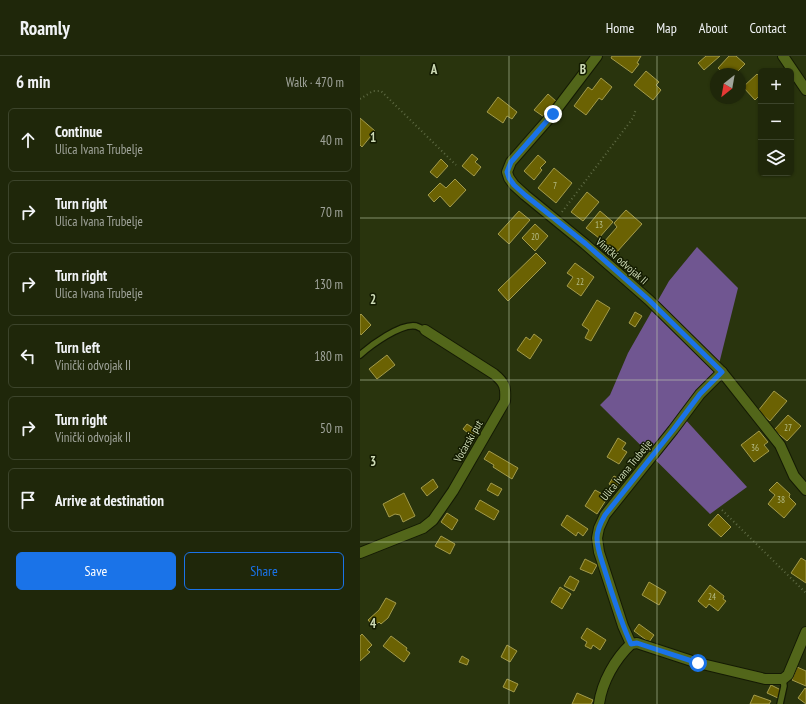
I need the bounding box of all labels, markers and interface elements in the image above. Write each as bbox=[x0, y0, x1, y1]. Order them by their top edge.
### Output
text: Roamly bbox=[20, 16, 70, 40]
text: Home bbox=[606, 19, 634, 37]
text: Map bbox=[656, 19, 677, 37]
text: About bbox=[699, 19, 728, 37]
text: Contact bbox=[750, 19, 786, 37]
text: A bbox=[430, 61, 438, 78]
text: B bbox=[580, 61, 586, 78]
north arrow bbox=[710, 68, 746, 104]
map controls bbox=[758, 68, 794, 176]
button: + bbox=[758, 68, 794, 104]
text: 6 min bbox=[16, 71, 50, 93]
text: Walk · 470 m bbox=[286, 74, 344, 91]
button: − bbox=[758, 104, 794, 140]
route end bbox=[544, 105, 562, 123]
text: Continue bbox=[55, 122, 102, 141]
icon: ahead bbox=[17, 129, 39, 151]
text: 1 bbox=[370, 129, 376, 146]
text: 40 m bbox=[320, 132, 343, 149]
button: layers bbox=[758, 140, 794, 176]
text: Ulica Ivana Trubelje bbox=[55, 141, 143, 158]
house number: 7 bbox=[553, 180, 557, 191]
text: Turn right bbox=[55, 194, 107, 213]
icon: right bbox=[17, 201, 39, 223]
text: 70 m bbox=[320, 204, 343, 221]
text: Ulica Ivana Trubelje bbox=[55, 213, 143, 230]
house number: 13 bbox=[595, 219, 603, 230]
house number: 20 bbox=[531, 231, 539, 242]
street label: Vinički odvojak II bbox=[592, 234, 651, 287]
text: Turn right bbox=[55, 266, 107, 285]
icon: right bbox=[17, 273, 39, 295]
text: 130 m bbox=[314, 276, 343, 293]
house number: 22 bbox=[576, 276, 584, 287]
text: Ulica Ivana Trubelje bbox=[55, 285, 143, 302]
text: 2 bbox=[370, 291, 376, 308]
text: Turn left bbox=[55, 338, 100, 357]
icon: left bbox=[17, 345, 39, 367]
text: 180 m bbox=[314, 348, 343, 365]
text: Vinički odvojak II bbox=[55, 357, 131, 374]
text: Turn right bbox=[55, 410, 107, 429]
icon: right bbox=[17, 417, 39, 439]
street label: Voćarski put bbox=[450, 418, 486, 465]
text: 50 m bbox=[320, 420, 343, 437]
house number: 27 bbox=[784, 422, 792, 433]
text: Vinički odvojak II bbox=[55, 429, 131, 446]
street label: Ulica Ivana Trubelje bbox=[597, 436, 655, 503]
house number: 36 bbox=[751, 442, 759, 453]
text: 3 bbox=[370, 453, 376, 470]
icon: arrive bbox=[17, 489, 39, 511]
text: Arrive at destination bbox=[55, 491, 164, 510]
house number: 38 bbox=[777, 494, 785, 505]
button: Save bbox=[16, 552, 176, 590]
button: Share bbox=[184, 552, 344, 590]
house number: 24 bbox=[708, 591, 716, 602]
text: 4 bbox=[370, 615, 377, 632]
route start bbox=[689, 654, 707, 672]

